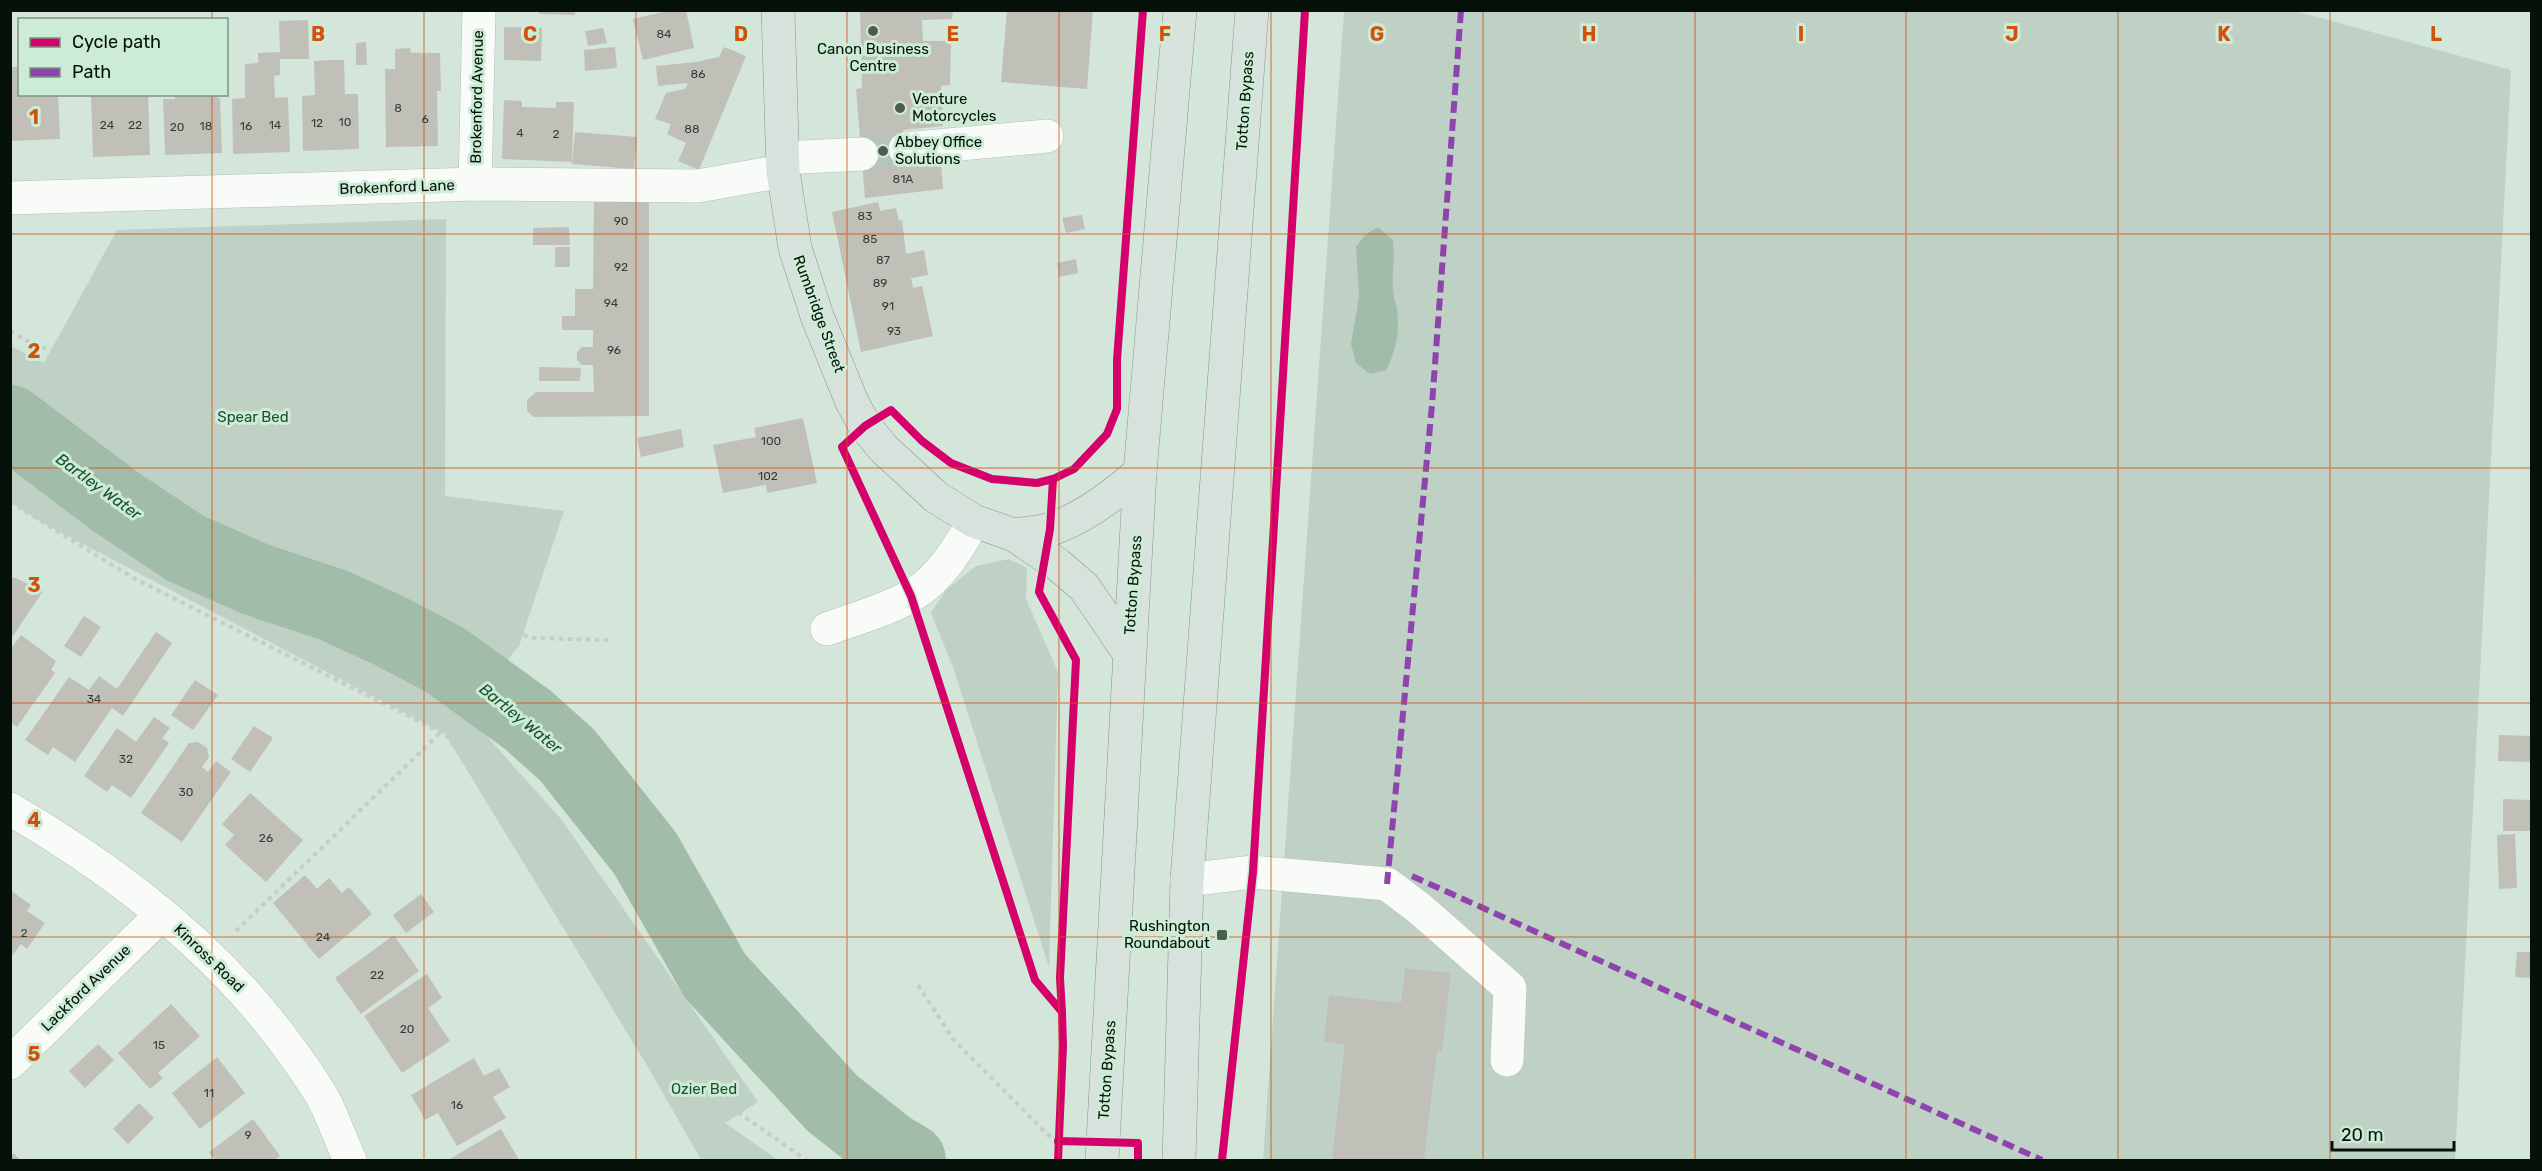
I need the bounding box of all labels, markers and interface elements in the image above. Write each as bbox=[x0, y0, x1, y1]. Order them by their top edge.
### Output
legend bbox=[18, 18, 228, 96]
text: B bbox=[311, 22, 325, 46]
text: C bbox=[523, 22, 537, 46]
text: D bbox=[734, 22, 748, 46]
text: E bbox=[947, 22, 959, 46]
text: F bbox=[1159, 22, 1171, 46]
text: G bbox=[1370, 22, 1384, 46]
text: H bbox=[1582, 22, 1596, 46]
text: I bbox=[1798, 22, 1804, 46]
text: J bbox=[2005, 22, 2019, 46]
text: K bbox=[2217, 22, 2231, 46]
text: L bbox=[2430, 22, 2442, 46]
marker: Canon Business Centre bbox=[866, 24, 880, 38]
house number: 84 bbox=[656, 27, 672, 41]
street label: Brokenford Avenue bbox=[467, 30, 487, 164]
text: Cycle path bbox=[72, 31, 161, 53]
place label: Canon Business Centre bbox=[817, 40, 929, 75]
street label: Totton Bypass bbox=[1233, 50, 1257, 151]
text: Path bbox=[72, 61, 111, 83]
house number: 86 bbox=[691, 67, 705, 81]
place label: Venture Motorcycles bbox=[912, 90, 997, 125]
house number: 8 bbox=[394, 101, 402, 115]
marker: Venture Motorcycles bbox=[893, 101, 907, 115]
text: 1 bbox=[29, 105, 39, 129]
house number: 6 bbox=[421, 112, 429, 126]
house number: 10 bbox=[339, 115, 351, 129]
house number: 12 bbox=[311, 116, 323, 130]
house number: 24 bbox=[100, 118, 115, 132]
house number: 22 bbox=[128, 118, 142, 132]
house number: 14 bbox=[269, 118, 282, 132]
house number: 18 bbox=[200, 119, 212, 133]
house number: 16 bbox=[240, 119, 252, 133]
house number: 20 bbox=[170, 120, 184, 134]
house number: 88 bbox=[684, 122, 700, 136]
house number: 4 bbox=[516, 126, 524, 140]
house number: 2 bbox=[552, 127, 560, 141]
place label: Abbey Office Solutions bbox=[895, 133, 982, 168]
marker: Abbey Office Solutions bbox=[876, 144, 890, 158]
house number: 81A bbox=[893, 172, 913, 186]
street label: Brokenford Lane bbox=[339, 176, 455, 198]
house number: 83 bbox=[858, 209, 872, 223]
house number: 90 bbox=[614, 214, 628, 228]
house number: 85 bbox=[863, 232, 877, 246]
street label: Rumbridge Street bbox=[789, 253, 849, 375]
house number: 87 bbox=[876, 253, 890, 267]
house number: 92 bbox=[614, 260, 628, 274]
house number: 89 bbox=[873, 276, 887, 290]
house number: 94 bbox=[604, 296, 619, 310]
house number: 91 bbox=[882, 299, 894, 313]
house number: 93 bbox=[887, 324, 901, 338]
text: 2 bbox=[28, 339, 41, 363]
house number: 96 bbox=[607, 343, 621, 357]
park label: Spear Bed bbox=[217, 408, 289, 426]
house number: 100 bbox=[761, 434, 781, 448]
water label: Bartley Water bbox=[52, 449, 146, 524]
house number: 102 bbox=[758, 469, 778, 483]
street label: Totton Bypass bbox=[1121, 534, 1145, 635]
text: 3 bbox=[27, 573, 41, 597]
water label: Bartley Water bbox=[476, 679, 566, 758]
house number: 34 bbox=[87, 692, 102, 706]
house number: 32 bbox=[119, 752, 133, 766]
house number: 30 bbox=[179, 785, 193, 799]
text: 4 bbox=[27, 808, 41, 832]
house number: 26 bbox=[259, 831, 273, 845]
place label: Rushington Roundabout bbox=[1124, 917, 1210, 952]
street label: Kinross Road bbox=[170, 920, 248, 996]
house number: 2 bbox=[20, 926, 28, 940]
marker: Rushington Roundabout bbox=[1215, 928, 1229, 942]
house number: 24 bbox=[316, 930, 331, 944]
street label: Lackford Avenue bbox=[38, 941, 134, 1035]
house number: 22 bbox=[370, 968, 384, 982]
street label: Totton Bypass bbox=[1095, 1019, 1119, 1120]
house number: 20 bbox=[400, 1022, 414, 1036]
house number: 15 bbox=[153, 1038, 165, 1052]
text: 5 bbox=[28, 1042, 41, 1066]
park label: Ozier Bed bbox=[671, 1080, 737, 1098]
house number: 11 bbox=[204, 1086, 214, 1100]
house number: 16 bbox=[451, 1098, 463, 1112]
scale bar bbox=[2332, 1114, 2454, 1152]
text: 20 m bbox=[2341, 1124, 2383, 1146]
house number: 9 bbox=[244, 1128, 252, 1142]

